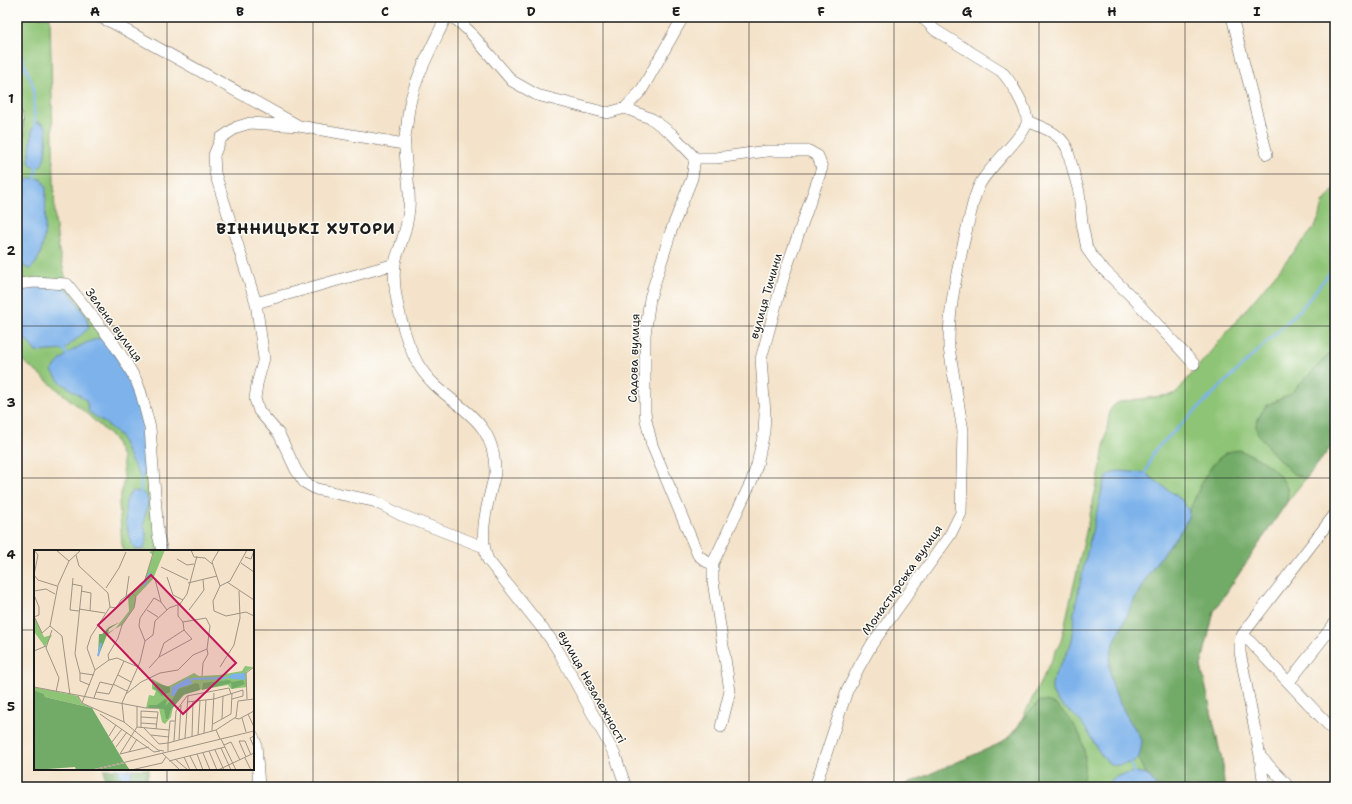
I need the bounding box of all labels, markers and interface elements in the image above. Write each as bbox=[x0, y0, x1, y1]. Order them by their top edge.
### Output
text: A bbox=[90, 3, 100, 20]
text: B bbox=[236, 3, 244, 20]
text: C bbox=[381, 3, 389, 20]
text: D bbox=[526, 3, 536, 20]
text: E bbox=[672, 3, 681, 20]
text: F bbox=[817, 3, 825, 20]
text: G bbox=[962, 3, 973, 20]
text: H bbox=[1107, 3, 1117, 20]
text: I bbox=[1253, 3, 1261, 20]
text: 1 bbox=[8, 90, 14, 107]
district label: ВІННИЦЬКІ ХУТОРИ bbox=[216, 218, 396, 239]
text: 2 bbox=[6, 242, 16, 259]
street label: вулиця Тичини bbox=[746, 251, 786, 341]
street label: Зелена вулиця bbox=[82, 285, 146, 365]
street label: Садова вулиця bbox=[624, 313, 644, 403]
text: 3 bbox=[6, 394, 16, 411]
street label: Монастирська вулиця bbox=[858, 522, 946, 638]
text: 4 bbox=[6, 546, 16, 563]
inset map bbox=[34, 550, 254, 770]
street label: вулиця Незалежності bbox=[554, 628, 630, 746]
text: 5 bbox=[7, 698, 15, 715]

